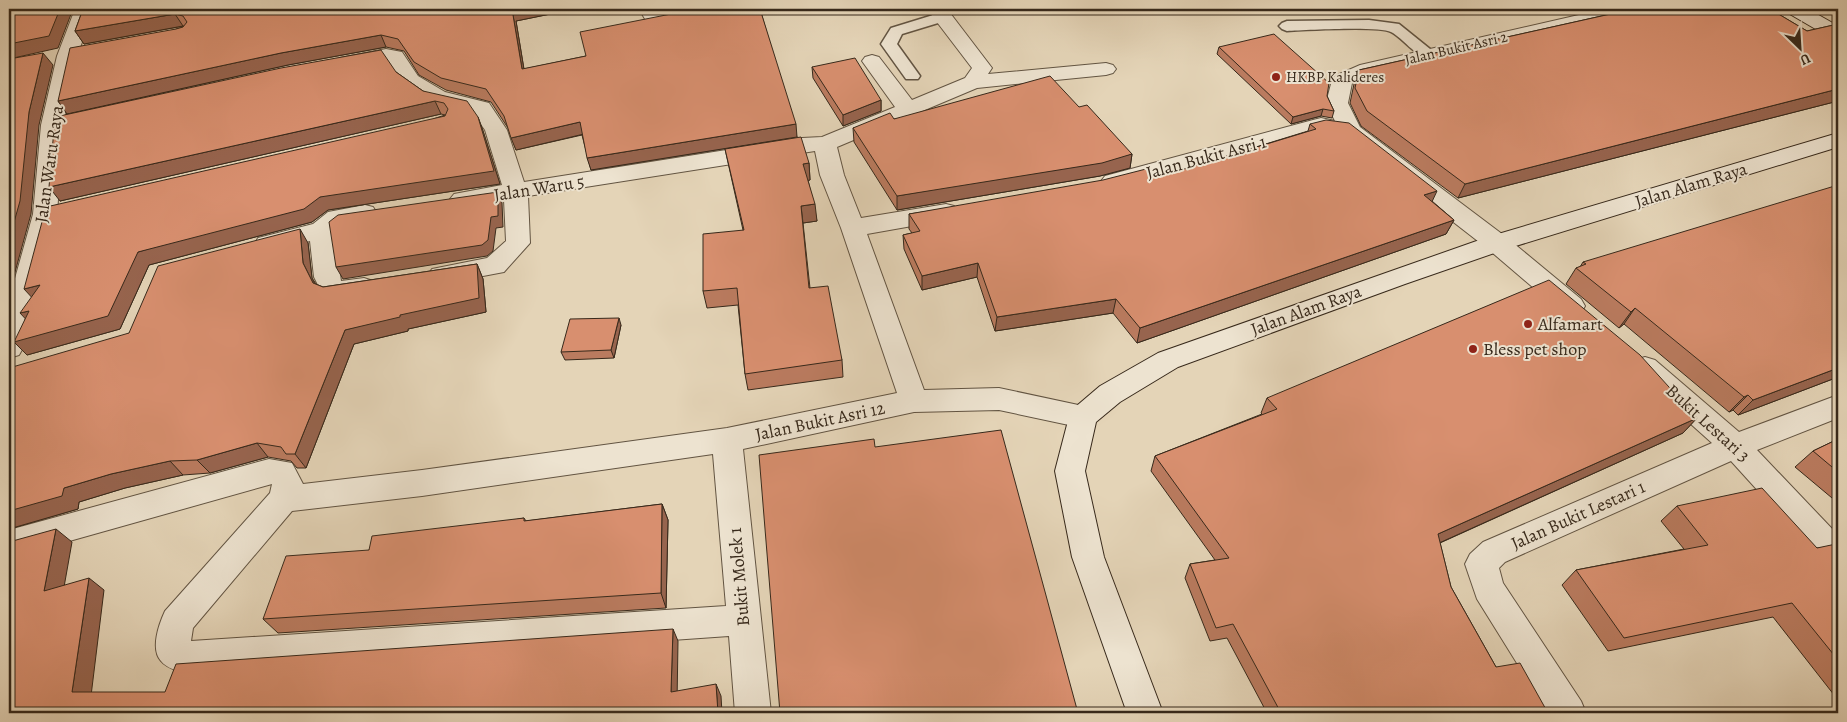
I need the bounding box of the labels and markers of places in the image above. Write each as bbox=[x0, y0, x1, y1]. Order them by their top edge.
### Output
place label: HKBP Kalideres bbox=[1286, 67, 1384, 87]
marker: HKBP Kalideres bbox=[1270, 71, 1282, 83]
place label: Alfamart bbox=[1537, 312, 1603, 336]
marker: Alfamart bbox=[1522, 318, 1534, 330]
place label: Bless pet shop bbox=[1483, 337, 1587, 361]
marker: Bless pet shop bbox=[1467, 343, 1479, 355]

